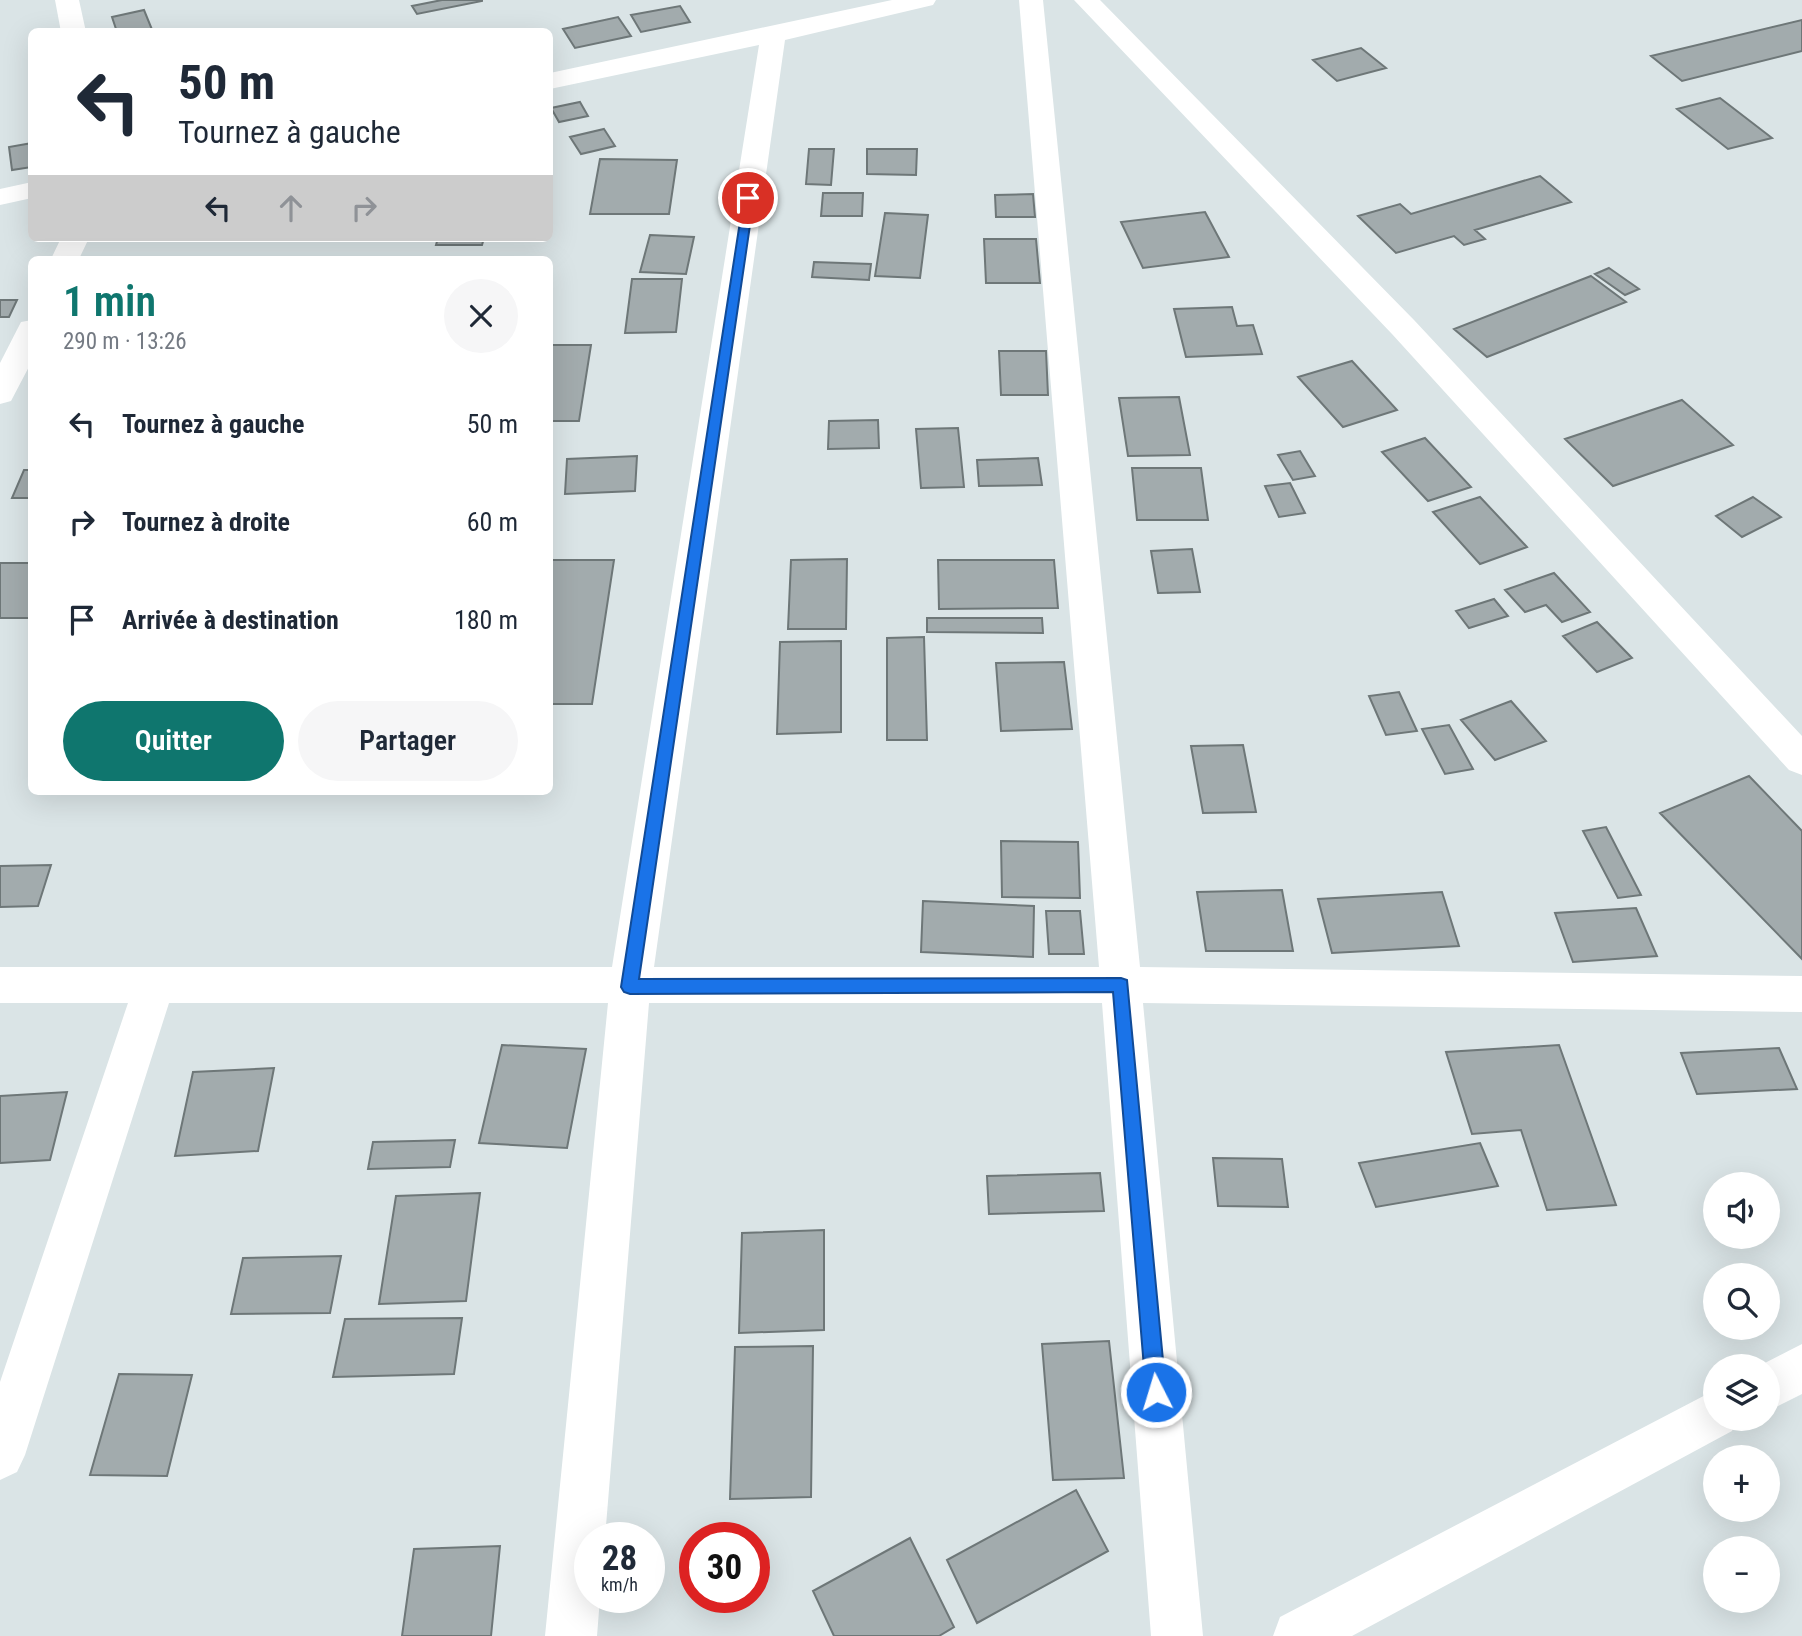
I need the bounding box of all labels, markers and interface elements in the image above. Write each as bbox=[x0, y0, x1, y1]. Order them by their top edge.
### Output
text: 50 m bbox=[178, 54, 275, 111]
icon: left bbox=[63, 56, 154, 147]
text: Tournez à gauche bbox=[178, 113, 401, 151]
pin bbox=[718, 168, 778, 228]
icon: arrive bbox=[729, 179, 767, 217]
icon: left bbox=[199, 189, 237, 227]
icon: ahead bbox=[272, 189, 310, 227]
icon: right bbox=[345, 189, 383, 227]
text: 1 min bbox=[63, 277, 156, 326]
button: close bbox=[444, 279, 518, 353]
text: 290 m · 13:26 bbox=[63, 328, 187, 355]
icon: left bbox=[63, 405, 101, 443]
text: Tournez à gauche bbox=[122, 409, 304, 439]
text: 50 m bbox=[467, 409, 518, 439]
icon: right bbox=[63, 503, 101, 541]
text: Tournez à droite bbox=[122, 507, 290, 537]
text: 60 m bbox=[467, 507, 518, 537]
icon: arrive bbox=[63, 601, 101, 639]
text: Arrivée à destination bbox=[122, 605, 339, 635]
text: 180 m bbox=[454, 605, 518, 635]
button: Quitter bbox=[63, 701, 284, 781]
button: Partager bbox=[298, 701, 518, 781]
map controls bbox=[1703, 1172, 1780, 1613]
button: sound bbox=[1703, 1172, 1780, 1249]
button: search bbox=[1703, 1263, 1780, 1340]
button: layers bbox=[1703, 1354, 1780, 1431]
position arrow bbox=[1119, 1355, 1193, 1429]
button: + bbox=[1703, 1445, 1780, 1522]
speed limit sign: 30 bbox=[679, 1522, 770, 1613]
button: − bbox=[1703, 1536, 1780, 1613]
text: 28 bbox=[602, 1538, 637, 1579]
text: km/h bbox=[601, 1574, 638, 1595]

